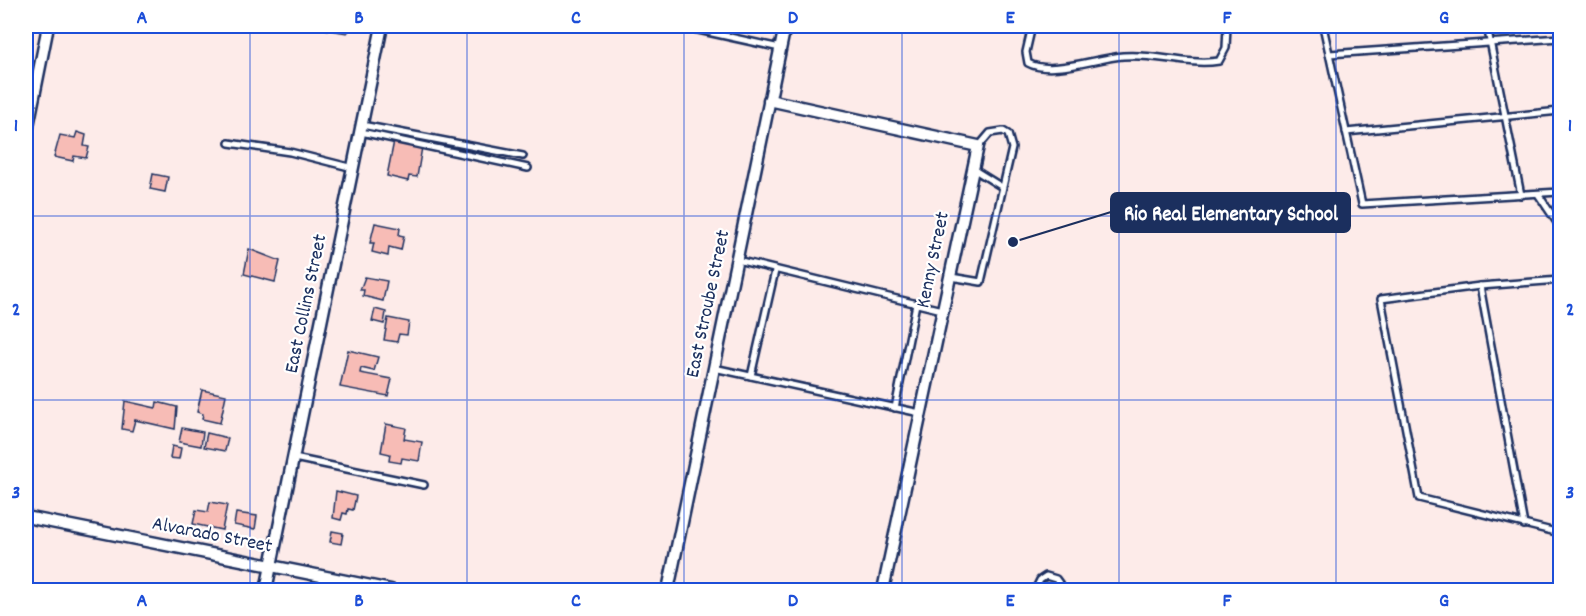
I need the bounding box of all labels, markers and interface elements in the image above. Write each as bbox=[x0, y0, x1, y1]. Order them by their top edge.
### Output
text: A bbox=[137, 5, 148, 33]
text: B bbox=[354, 5, 364, 33]
text: C bbox=[571, 5, 581, 33]
text: D bbox=[788, 5, 799, 33]
text: E bbox=[1005, 5, 1015, 33]
text: F bbox=[1223, 5, 1233, 33]
text: G bbox=[1439, 5, 1449, 33]
text: 1 bbox=[14, 113, 18, 141]
text: 1 bbox=[1568, 113, 1572, 141]
callout: Rio Real Elementary School bbox=[1111, 193, 1350, 232]
text: Rio Real Elementary School bbox=[1124, 201, 1339, 231]
street label: Kenny Street bbox=[910, 209, 958, 311]
street label: East Stroube Street bbox=[680, 227, 738, 381]
street label: East Collins Street bbox=[279, 232, 335, 376]
text: 2 bbox=[12, 297, 20, 325]
text: 2 bbox=[1566, 297, 1574, 325]
text: 3 bbox=[12, 480, 20, 508]
text: 3 bbox=[1566, 480, 1574, 508]
street label: Alvarado Street bbox=[150, 511, 274, 561]
text: A bbox=[137, 588, 148, 616]
text: B bbox=[354, 588, 364, 616]
text: C bbox=[571, 588, 581, 616]
text: D bbox=[788, 588, 799, 616]
text: E bbox=[1005, 588, 1015, 616]
text: F bbox=[1223, 588, 1233, 616]
text: G bbox=[1439, 588, 1449, 616]

